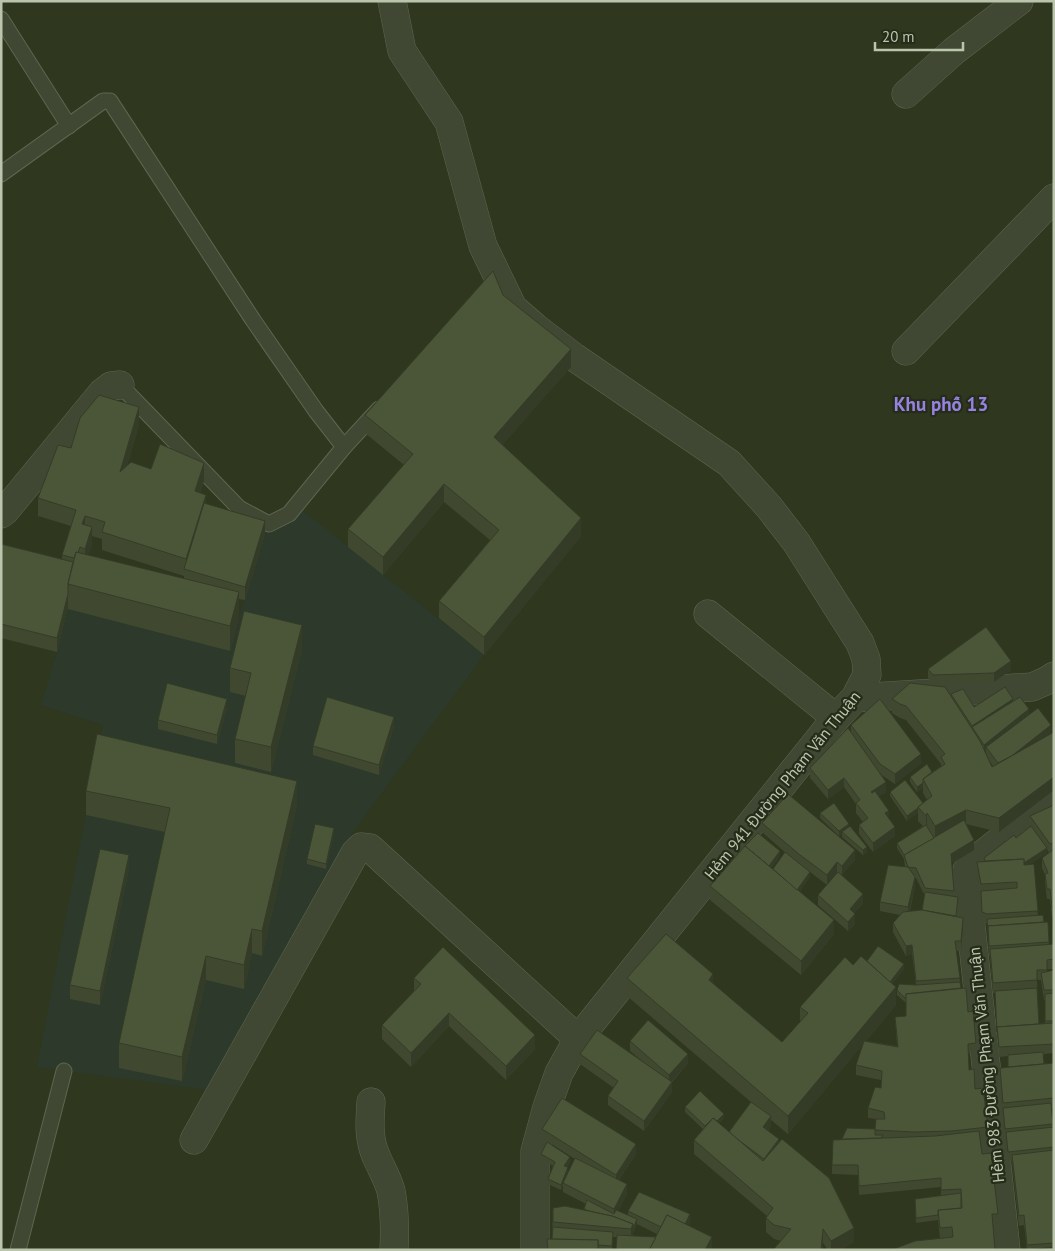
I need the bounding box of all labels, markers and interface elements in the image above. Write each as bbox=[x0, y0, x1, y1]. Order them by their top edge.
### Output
scale bar bbox=[875, 20, 962, 52]
text: 20 m bbox=[882, 27, 915, 46]
district label: Khu phố 13 bbox=[894, 392, 988, 416]
street label: Hẻm 941 Đường Phạm Văn Thuận bbox=[700, 687, 864, 883]
street label: Hẻm 983 Đường Phạm Văn Thuận bbox=[964, 946, 1008, 1184]

